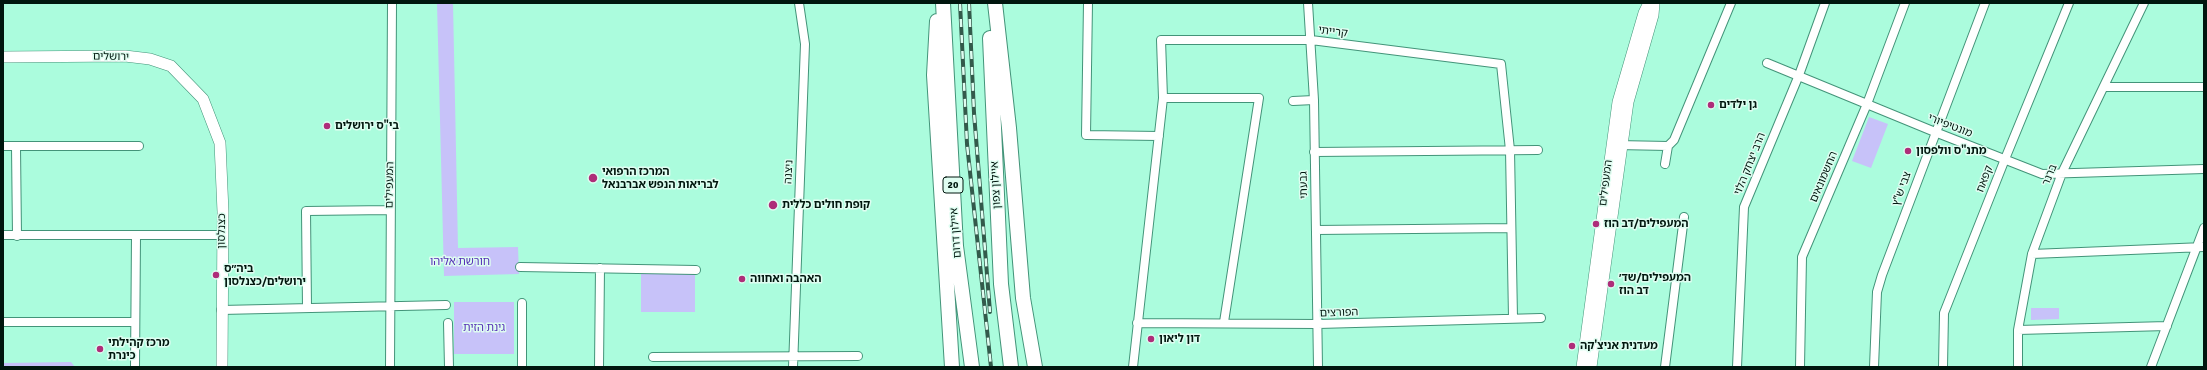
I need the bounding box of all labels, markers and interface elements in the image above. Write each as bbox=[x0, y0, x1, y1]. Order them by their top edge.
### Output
street label: קרייתי bbox=[1318, 24, 1348, 40]
street label: ירושלים bbox=[93, 50, 129, 64]
place label: גן ילדים bbox=[1719, 98, 1757, 112]
marker: גן ילדים bbox=[1706, 100, 1716, 110]
street label: מונטיפיורי bbox=[1926, 111, 1974, 141]
place label: בי"ס ירושלים bbox=[335, 119, 399, 133]
marker: בי"ס ירושלים bbox=[322, 121, 332, 131]
street label: הרב יצחק הלוי bbox=[1732, 131, 1768, 197]
place label: מתנ''ס וולפסון bbox=[1916, 144, 1986, 158]
marker: מתנ''ס וולפסון bbox=[1903, 146, 1913, 156]
street label: החשמונאים bbox=[1807, 150, 1841, 204]
street label: ניצנה bbox=[782, 159, 796, 185]
street label: המעפילים bbox=[1597, 159, 1615, 207]
street label: איילון צפון bbox=[988, 161, 1004, 209]
street label: המעפילים bbox=[383, 162, 397, 208]
street label: ברנר bbox=[2040, 162, 2060, 188]
street label: קפאח bbox=[1974, 164, 1996, 194]
place label: המרכז הרפואי לבריאות הנפש אברבנאל bbox=[602, 165, 719, 191]
street label: צבי ש"ץ bbox=[1890, 170, 1914, 208]
street label: גבעתי bbox=[1297, 171, 1311, 199]
marker: המרכז הרפואי לבריאות הנפש אברבנאל bbox=[587, 172, 599, 184]
road number: 20 bbox=[943, 177, 963, 193]
place label: קופת חולים כללית bbox=[782, 198, 870, 212]
marker: קופת חולים כללית bbox=[767, 199, 779, 211]
street label: איילון דרום bbox=[948, 207, 964, 259]
street label: כצנלסון bbox=[215, 213, 229, 249]
place label: המעפילים/דב הוז bbox=[1604, 217, 1688, 231]
marker: המעפילים/דב הוז bbox=[1591, 219, 1601, 229]
park label: חורשת אליהו bbox=[430, 255, 490, 269]
place label: ביה״ס ירושלים/כצנלסון bbox=[224, 262, 306, 288]
marker: ביה״ס ירושלים/כצנלסון bbox=[211, 270, 221, 280]
place label: המעפילים/שד׳ דב הוז bbox=[1619, 271, 1691, 297]
place label: האהבה ואחווה bbox=[750, 272, 821, 286]
marker: האהבה ואחווה bbox=[737, 274, 747, 284]
marker: המעפילים/שד׳ דב הוז bbox=[1606, 279, 1616, 289]
street label: הפורצים bbox=[1319, 306, 1359, 320]
park label: גינת הזית bbox=[463, 321, 505, 335]
place label: דון ליאון bbox=[1159, 332, 1200, 346]
marker: דון ליאון bbox=[1146, 334, 1156, 344]
place label: מרכז קהילתי כינרת bbox=[108, 336, 169, 362]
place label: מעדנית אניצ'קה bbox=[1580, 339, 1658, 353]
marker: מעדנית אניצ'קה bbox=[1567, 341, 1577, 351]
marker: מרכז קהילתי כינרת bbox=[95, 344, 105, 354]

